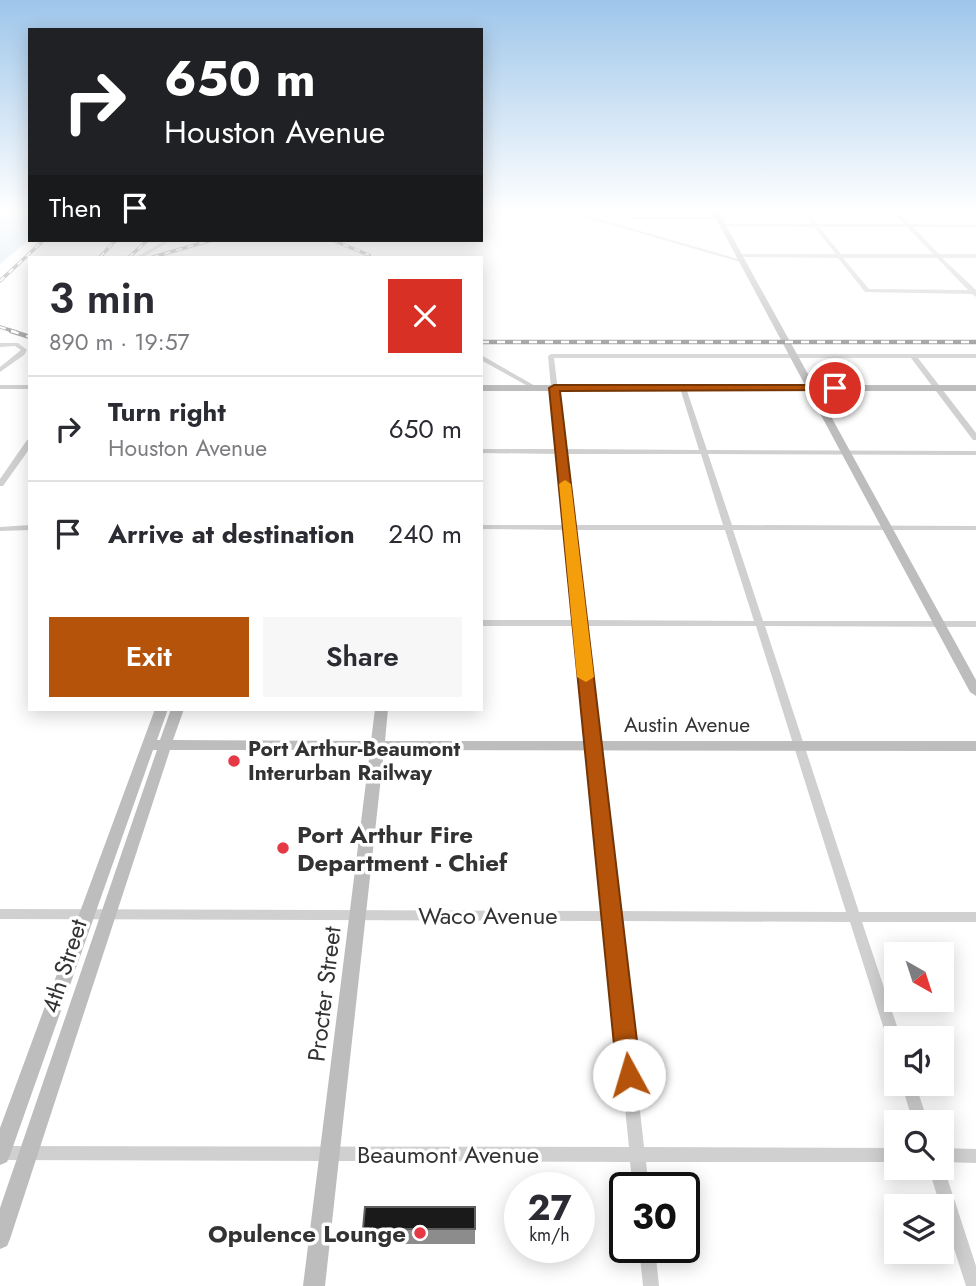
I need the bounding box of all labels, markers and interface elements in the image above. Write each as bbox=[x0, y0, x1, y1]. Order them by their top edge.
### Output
text: 650 m bbox=[164, 44, 316, 114]
icon: right bbox=[49, 56, 140, 147]
text: Houston Avenue bbox=[164, 109, 385, 155]
text: Then bbox=[49, 189, 102, 227]
icon: arrive bbox=[116, 189, 154, 227]
text: 3 min bbox=[49, 268, 155, 329]
button: close bbox=[388, 279, 462, 353]
text: 890 m · 19:57 bbox=[49, 325, 190, 359]
pin bbox=[805, 358, 865, 418]
icon: arrive bbox=[816, 369, 854, 407]
text: Turn right bbox=[108, 393, 226, 431]
icon: right bbox=[49, 410, 87, 448]
text: 650 m bbox=[389, 410, 462, 448]
text: Houston Avenue bbox=[108, 431, 267, 465]
icon: arrive bbox=[49, 515, 87, 553]
text: Arrive at destination bbox=[108, 515, 355, 553]
text: 240 m bbox=[388, 515, 462, 553]
button: Exit bbox=[49, 617, 249, 697]
button: Share bbox=[263, 617, 462, 697]
street label: Austin Avenue bbox=[624, 710, 750, 740]
place label: Port Arthur-Beaumont Interurban Railway bbox=[248, 734, 461, 788]
marker: Port Arthur-Beaumont Interurban Railway bbox=[226, 753, 242, 769]
place label: Port Arthur Fire Department - Chief bbox=[297, 817, 509, 880]
marker: Port Arthur Fire Department - Chief bbox=[275, 840, 291, 856]
street label: Waco Avenue bbox=[418, 898, 558, 933]
street label: 4th Street bbox=[32, 914, 96, 1017]
street label: Procter Street bbox=[298, 924, 350, 1064]
north arrow bbox=[884, 942, 954, 1012]
map controls bbox=[884, 942, 954, 1264]
button: sound bbox=[884, 1026, 954, 1096]
position arrow bbox=[592, 1038, 666, 1112]
button: search bbox=[884, 1110, 954, 1180]
street label: Beaumont Avenue bbox=[357, 1137, 539, 1172]
speed limit sign: 30 bbox=[609, 1172, 700, 1263]
text: 27 bbox=[527, 1183, 572, 1233]
button: layers bbox=[884, 1194, 954, 1264]
place label: Opulence Lounge bbox=[208, 1216, 406, 1251]
text: km/h bbox=[529, 1222, 570, 1248]
marker: Opulence Lounge bbox=[412, 1225, 428, 1241]

